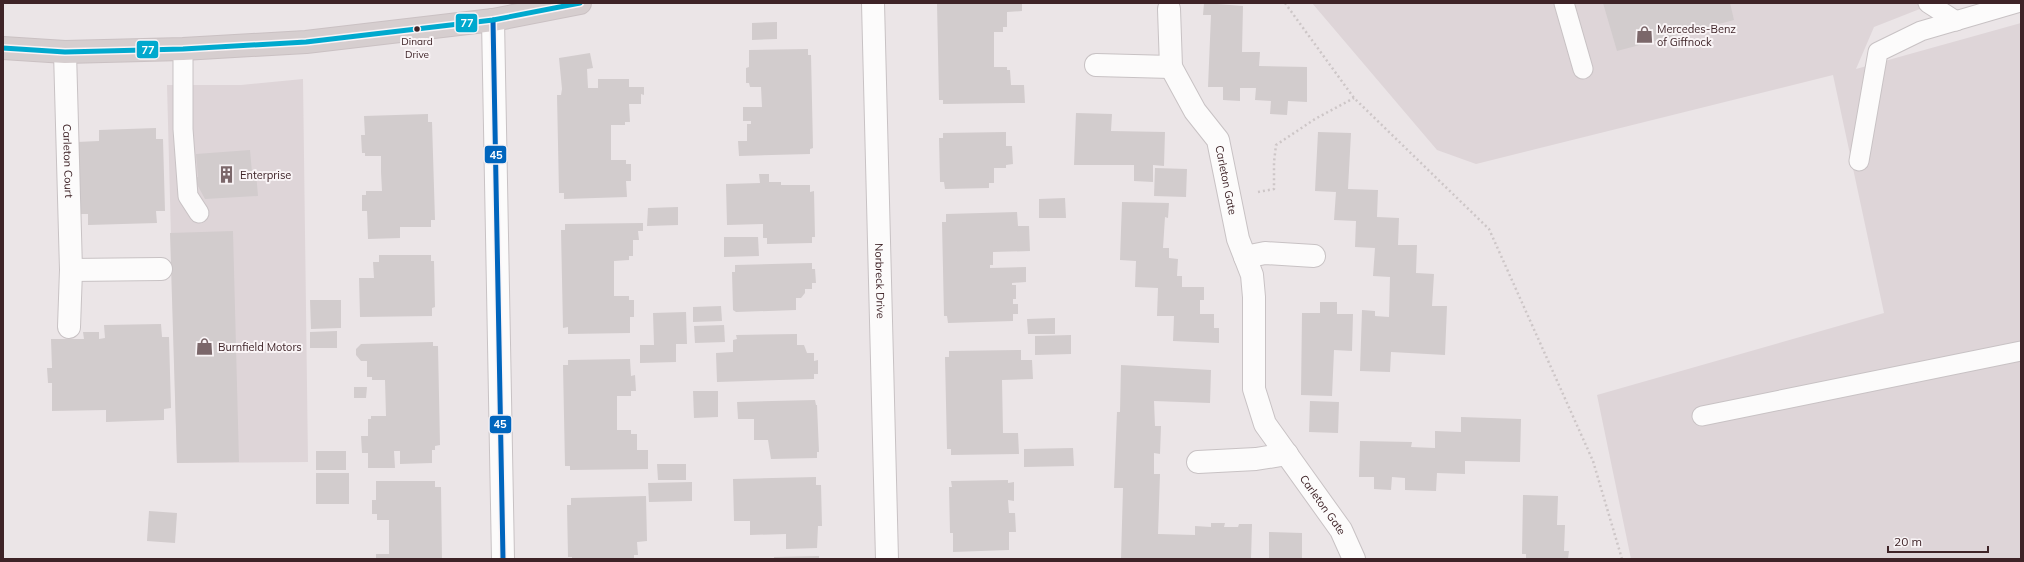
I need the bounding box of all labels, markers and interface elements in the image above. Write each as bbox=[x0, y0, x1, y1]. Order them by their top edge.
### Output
line badge: 77 bbox=[455, 13, 478, 33]
text: 77 bbox=[460, 16, 474, 30]
place label: Mercedes-Benz of Giffnock bbox=[1657, 22, 1736, 49]
marker: Dinard Drive bbox=[412, 24, 422, 34]
shop icon: Mercedes-Benz of Giffnock bbox=[1634, 25, 1654, 45]
place label: Dinard Drive bbox=[401, 35, 433, 61]
line badge: 77 bbox=[136, 40, 159, 59]
text: 77 bbox=[141, 43, 155, 57]
street label: Carleton Court bbox=[60, 124, 76, 198]
street label: Carleton Gate bbox=[1212, 144, 1240, 216]
line badge: 45 bbox=[484, 145, 507, 164]
text: 45 bbox=[489, 148, 503, 162]
building icon: Enterprise bbox=[217, 165, 237, 185]
place label: Enterprise bbox=[240, 168, 291, 182]
street label: Norbreck Drive bbox=[872, 243, 888, 319]
shop icon: Burnfield Motors bbox=[195, 337, 215, 357]
place label: Burnfield Motors bbox=[218, 340, 302, 354]
line badge: 45 bbox=[489, 415, 512, 434]
text: 45 bbox=[493, 417, 507, 431]
street label: Carleton Gate bbox=[1297, 472, 1349, 537]
scale bar bbox=[1888, 528, 1988, 554]
text: 20 m bbox=[1894, 534, 1922, 549]

